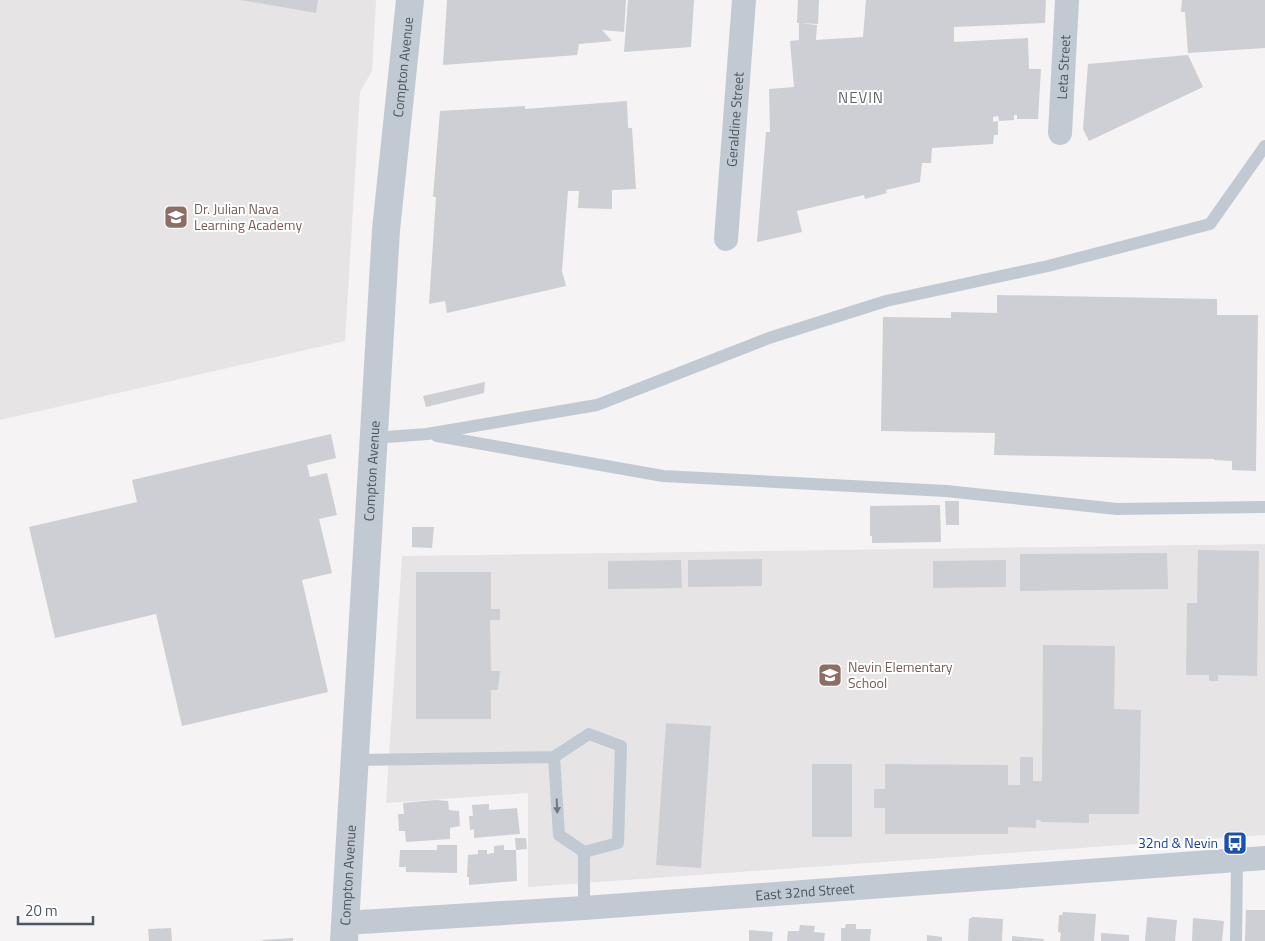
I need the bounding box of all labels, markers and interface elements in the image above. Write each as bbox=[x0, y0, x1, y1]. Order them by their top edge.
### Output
street label: Compton Avenue bbox=[387, 16, 418, 118]
street label: Leta Street bbox=[1051, 34, 1075, 100]
street label: Geraldine Street bbox=[720, 71, 749, 168]
district label: NEVIN bbox=[838, 86, 884, 109]
place label: Dr. Julian Nava Learning Academy bbox=[194, 198, 302, 235]
school or university icon: Dr. Julian Nava Learning Academy bbox=[163, 204, 189, 230]
street label: Compton Avenue bbox=[358, 420, 385, 522]
place label: Nevin Elementary School bbox=[848, 656, 953, 693]
school or university icon: Nevin Elementary School bbox=[817, 662, 843, 688]
one-way arrow bbox=[553, 798, 561, 814]
street label: Compton Avenue bbox=[334, 824, 361, 926]
bus stop icon: 32nd & Nevin bbox=[1222, 830, 1248, 856]
place label: 32nd & Nevin bbox=[1138, 832, 1218, 853]
street label: East 32nd Street bbox=[755, 877, 855, 905]
scale bar bbox=[18, 894, 92, 926]
text: 20 m bbox=[25, 899, 58, 922]

